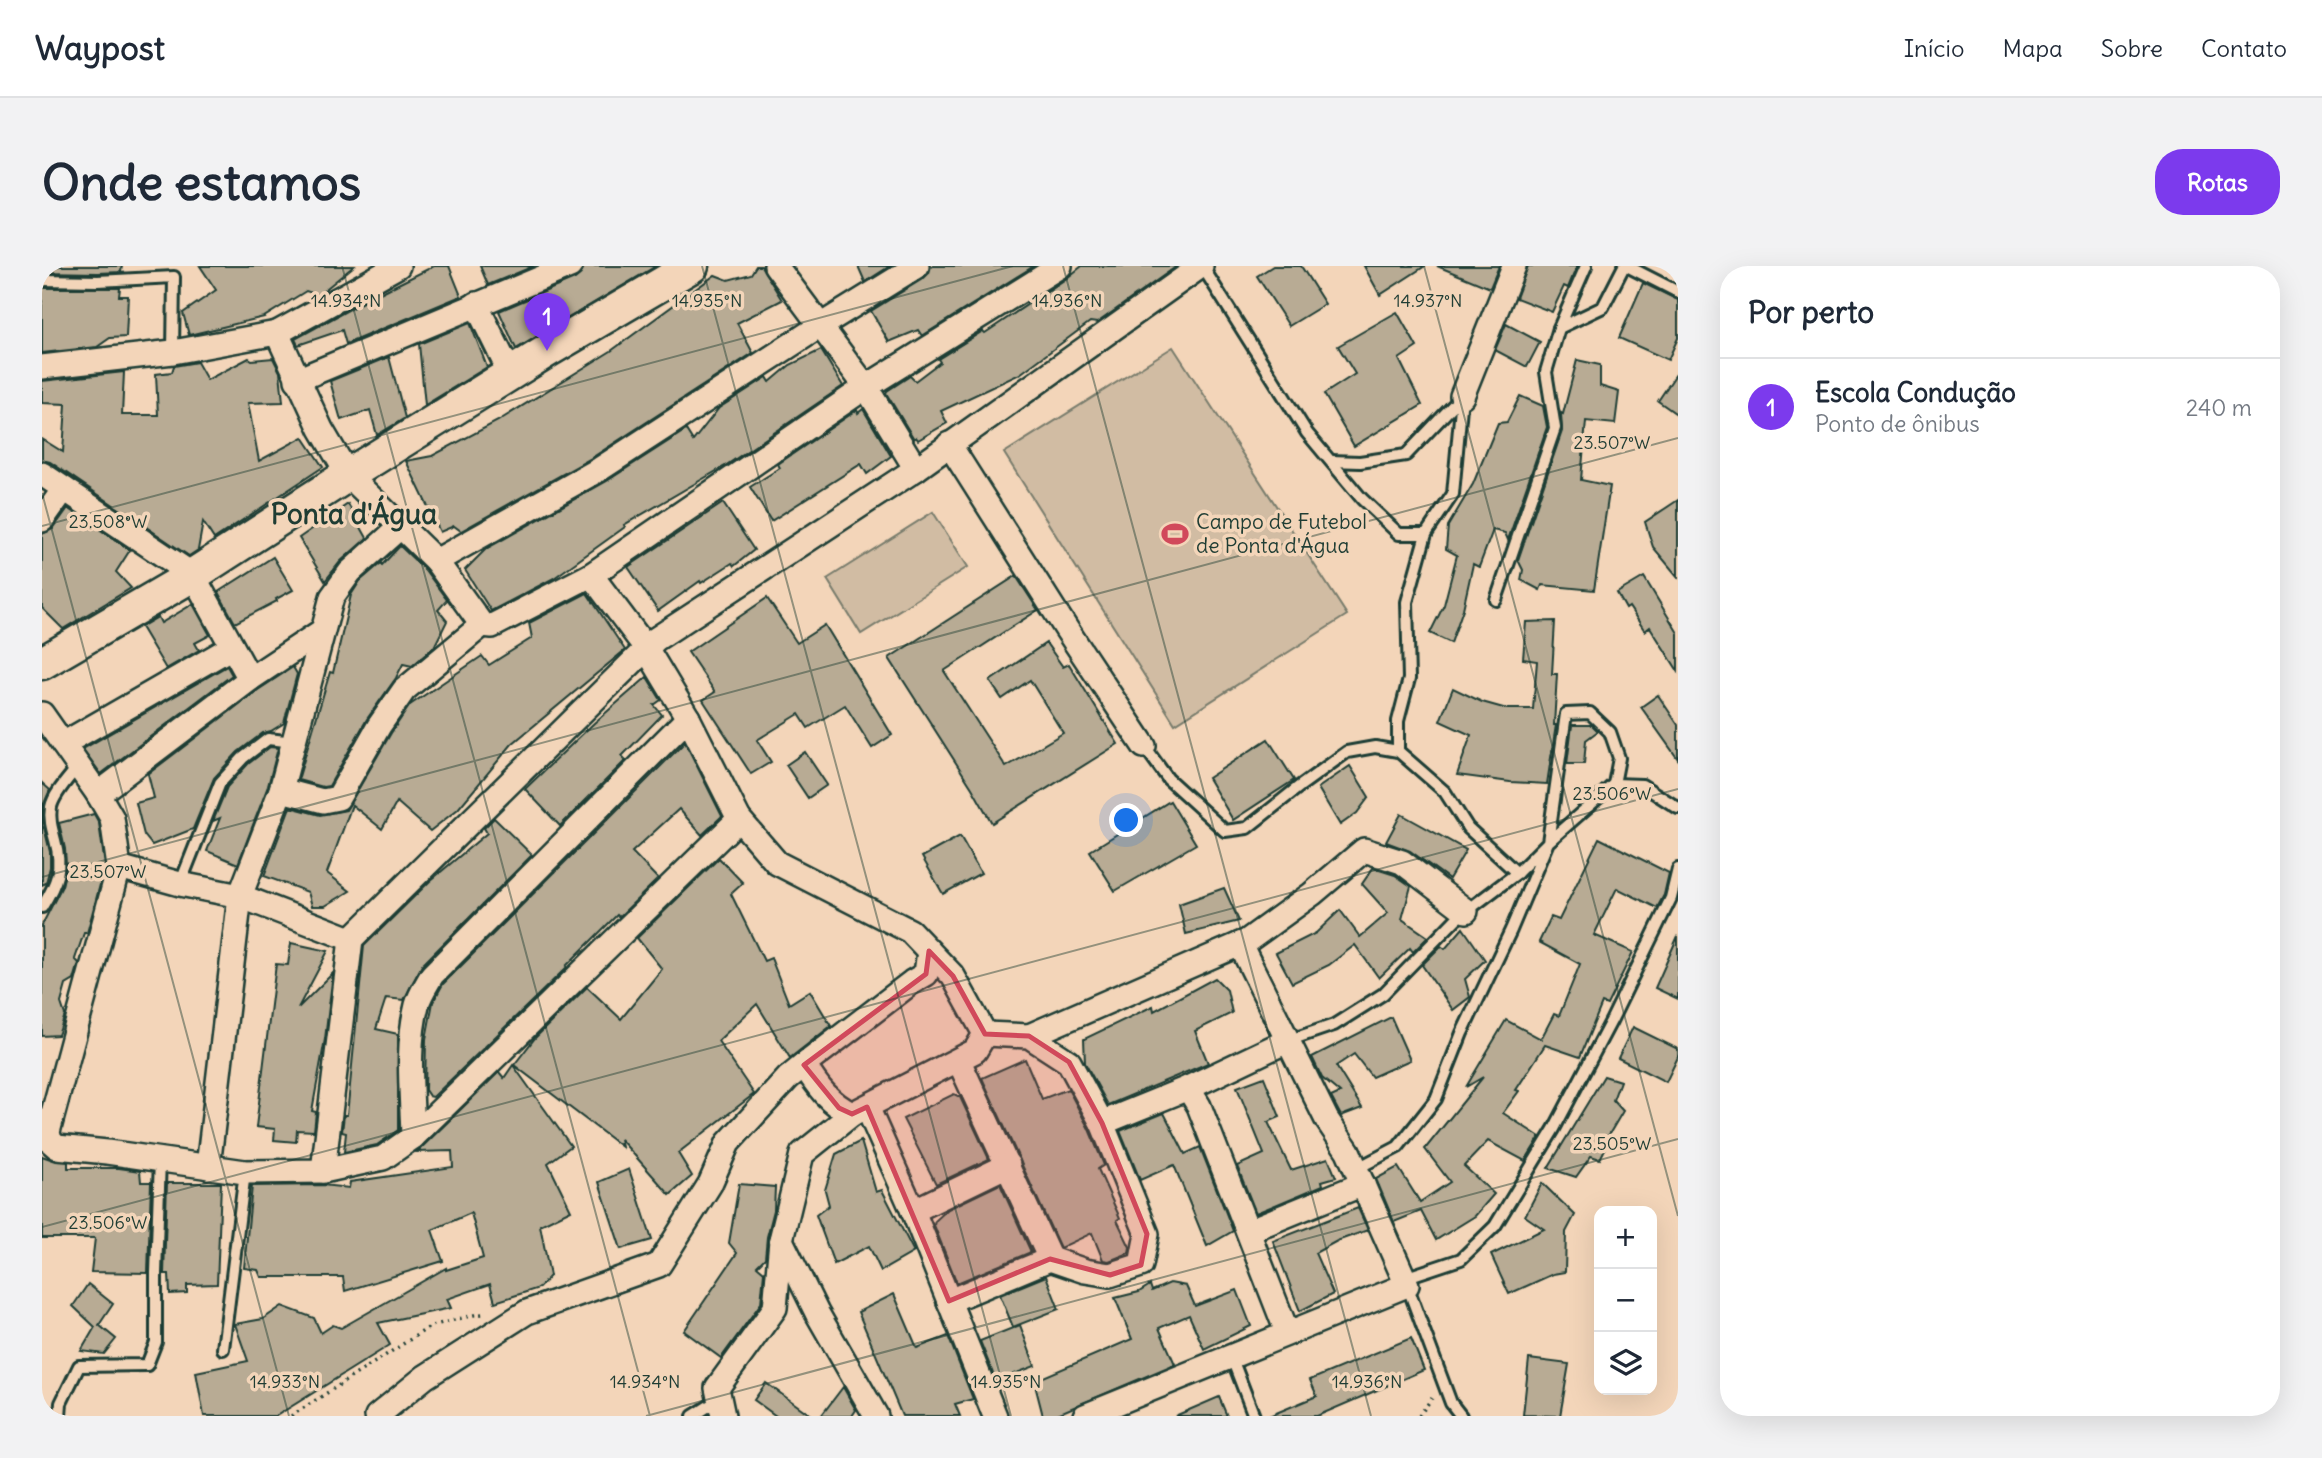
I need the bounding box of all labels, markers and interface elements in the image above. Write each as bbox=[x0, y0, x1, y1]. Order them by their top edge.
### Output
text: Waypost bbox=[35, 27, 165, 69]
text: Início bbox=[1904, 33, 1964, 63]
text: Mapa bbox=[2002, 33, 2063, 63]
text: Sobre bbox=[2101, 33, 2163, 63]
text: Contato bbox=[2201, 33, 2287, 63]
button: Rotas bbox=[2155, 149, 2280, 215]
text: Onde estamos bbox=[42, 152, 361, 213]
text: 14.934°N bbox=[311, 289, 381, 312]
text: 14.935°N bbox=[672, 289, 742, 312]
text: 14.936°N bbox=[1032, 289, 1102, 312]
text: 14.937°N bbox=[1393, 289, 1463, 312]
pin: 1 bbox=[524, 293, 570, 351]
text: Por perto bbox=[1748, 293, 1874, 331]
text: Escola Condução bbox=[1815, 376, 2016, 409]
text: 1 bbox=[1766, 393, 1776, 422]
text: 240 m bbox=[2186, 393, 2252, 422]
text: Ponto de ônibus bbox=[1815, 409, 1980, 438]
text: 23.507°W bbox=[1574, 431, 1650, 454]
district label: Ponta d'Água bbox=[271, 495, 437, 532]
place label: Campo de Futebol de Ponta d'Água bbox=[1196, 508, 1367, 559]
text: 23.508°W bbox=[69, 510, 147, 533]
sports icon: Campo de Futebol de Ponta d'Água bbox=[1160, 519, 1190, 549]
text: 23.506°W bbox=[1573, 782, 1651, 805]
your location bbox=[1109, 803, 1143, 837]
text: 23.507°W bbox=[70, 860, 146, 883]
text: 23.505°W bbox=[1573, 1132, 1651, 1155]
map controls bbox=[1594, 1206, 1657, 1395]
button: + bbox=[1594, 1206, 1657, 1269]
text: 23.506°W bbox=[69, 1211, 147, 1234]
button: − bbox=[1594, 1269, 1657, 1332]
button: layers bbox=[1594, 1332, 1657, 1395]
text: 14.933°N bbox=[250, 1370, 320, 1393]
text: 14.934°N bbox=[610, 1370, 680, 1393]
text: 14.935°N bbox=[971, 1370, 1041, 1393]
text: 14.936°N bbox=[1332, 1370, 1402, 1393]

